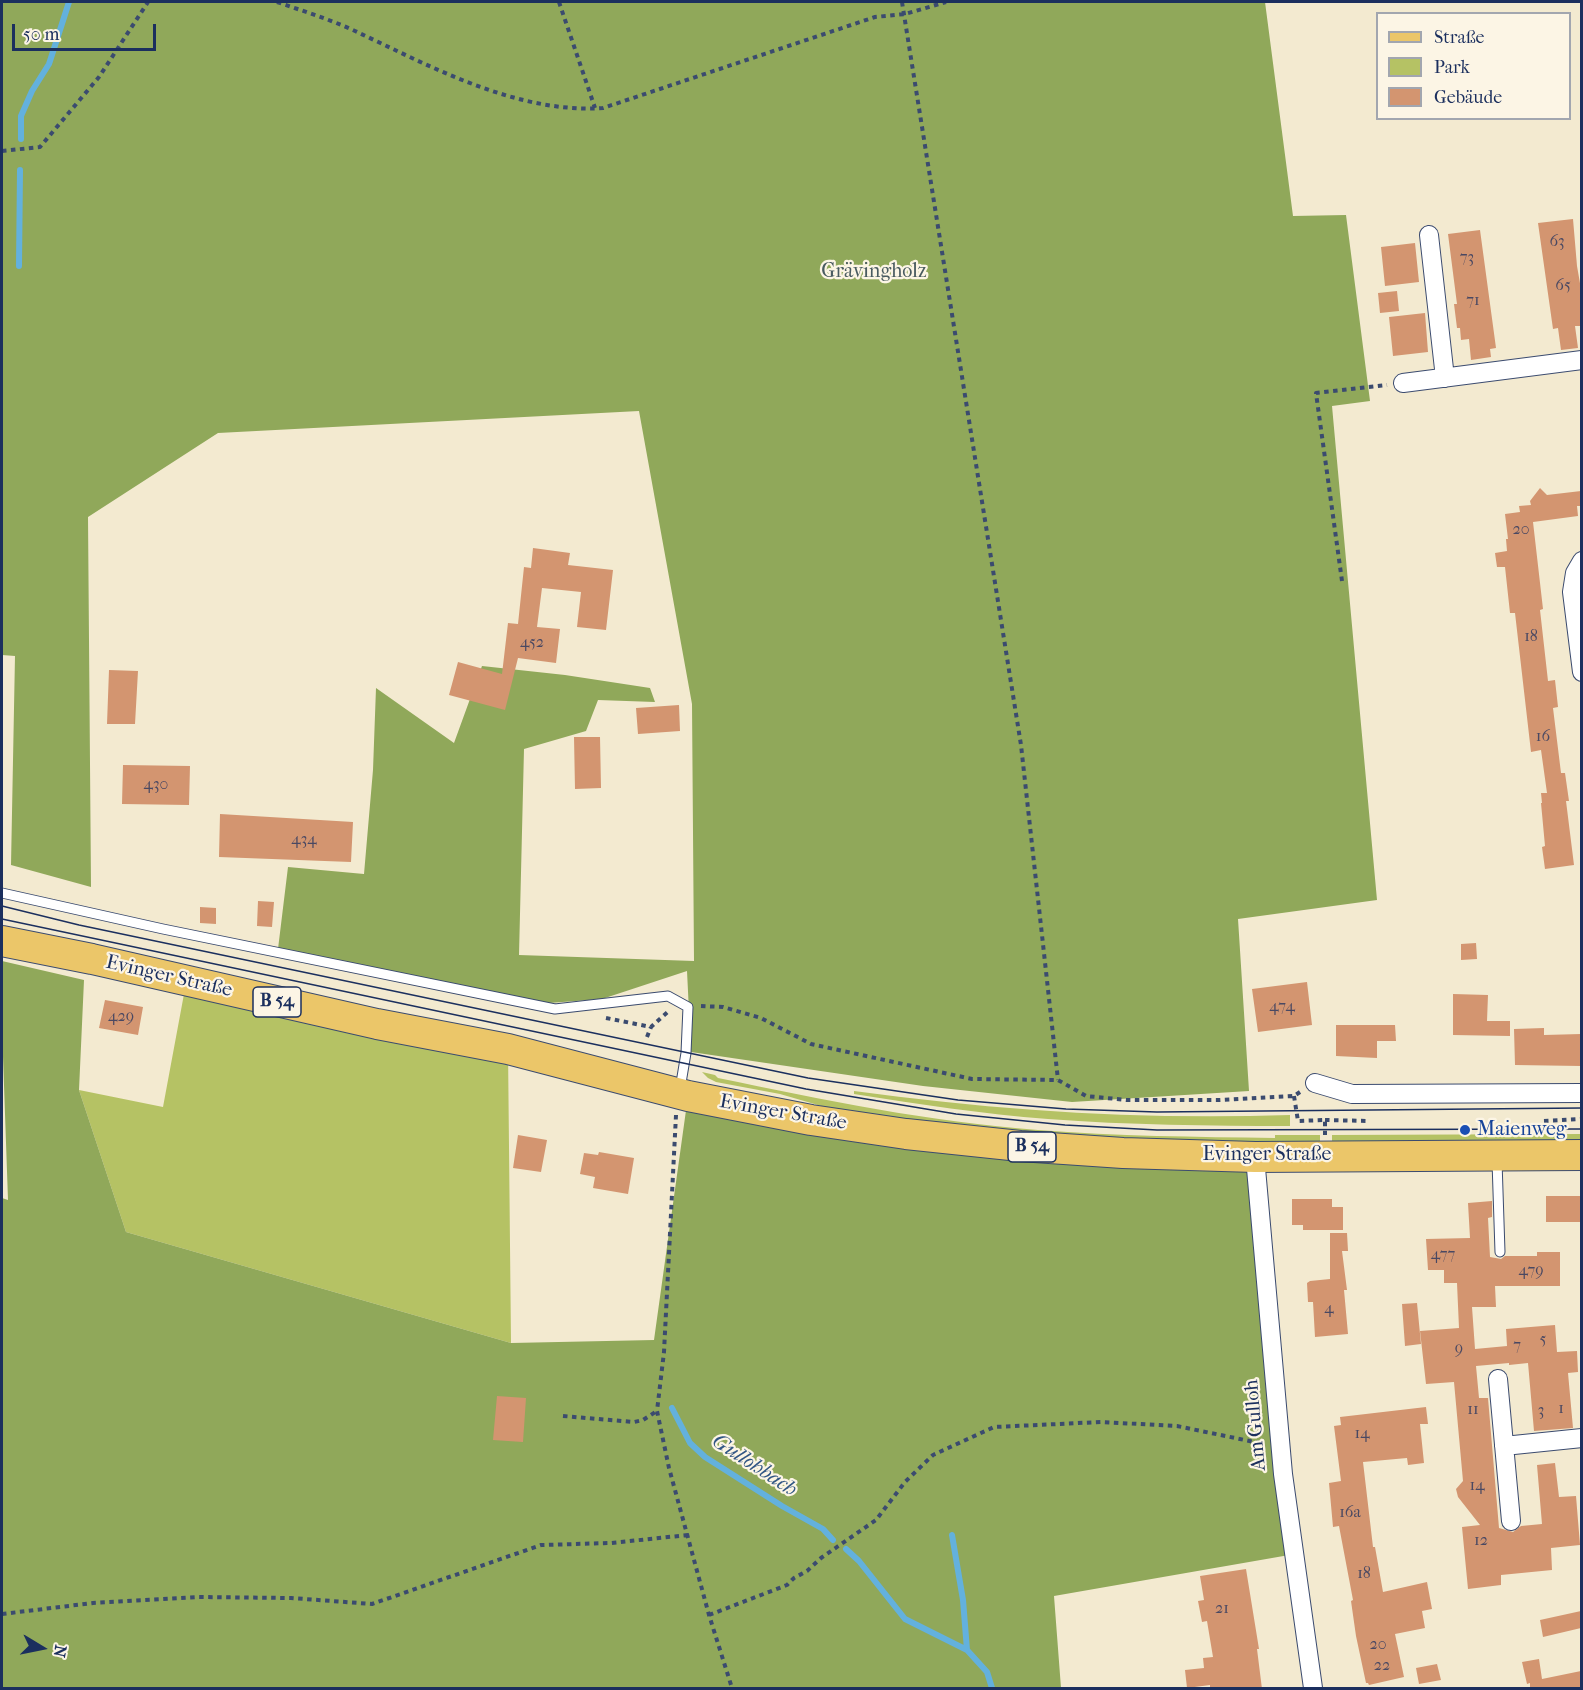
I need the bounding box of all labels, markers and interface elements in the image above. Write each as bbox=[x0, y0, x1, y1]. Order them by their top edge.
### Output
scale bar bbox=[15, 12, 159, 50]
legend bbox=[1376, 12, 1571, 120]
text: 50 m bbox=[23, 24, 59, 45]
text: Straße bbox=[1434, 27, 1484, 48]
text: Park bbox=[1434, 57, 1470, 78]
text: Gebäude bbox=[1434, 87, 1502, 108]
house number: 63 bbox=[1549, 232, 1565, 252]
house number: 73 bbox=[1460, 248, 1474, 268]
park label: Grävingholz bbox=[821, 260, 927, 284]
house number: 65 bbox=[1555, 276, 1571, 296]
house number: 71 bbox=[1466, 291, 1480, 311]
house number: 20 bbox=[1512, 520, 1530, 540]
house number: 18 bbox=[1524, 627, 1538, 647]
house number: 452 bbox=[520, 633, 544, 653]
house number: 16 bbox=[1536, 727, 1550, 747]
house number: 430 bbox=[144, 775, 168, 795]
house number: 434 bbox=[291, 830, 317, 850]
street label: Evinger Straße bbox=[103, 951, 235, 1003]
road number: B 54 bbox=[253, 987, 301, 1017]
house number: 474 bbox=[1269, 997, 1295, 1017]
house number: 429 bbox=[108, 1007, 134, 1027]
street label: Evinger Straße bbox=[717, 1090, 849, 1136]
place label: Maienweg bbox=[1477, 1118, 1566, 1142]
marker: Maienweg bbox=[1458, 1123, 1472, 1137]
road number: B 54 bbox=[1008, 1132, 1056, 1162]
street label: Evinger Straße bbox=[1203, 1143, 1331, 1167]
house number: 477 bbox=[1431, 1245, 1455, 1265]
house number: 479 bbox=[1518, 1261, 1544, 1281]
house number: 4 bbox=[1324, 1299, 1334, 1319]
house number: 5 bbox=[1540, 1330, 1546, 1350]
house number: 7 bbox=[1513, 1336, 1521, 1356]
house number: 9 bbox=[1455, 1339, 1463, 1359]
street label: Am Gulloh bbox=[1240, 1378, 1272, 1472]
house number: 1 bbox=[1558, 1399, 1564, 1419]
house number: 11 bbox=[1467, 1400, 1479, 1420]
house number: 3 bbox=[1538, 1401, 1544, 1421]
house number: 14 bbox=[1354, 1424, 1370, 1444]
water label: Gullohbach bbox=[707, 1429, 801, 1503]
house number: 14 bbox=[1469, 1476, 1485, 1496]
house number: 16a bbox=[1339, 1503, 1361, 1523]
house number: 12 bbox=[1474, 1531, 1488, 1551]
house number: 18 bbox=[1357, 1564, 1371, 1584]
house number: 21 bbox=[1215, 1599, 1229, 1619]
north arrow bbox=[12, 1618, 72, 1678]
house number: 20 bbox=[1369, 1635, 1387, 1655]
text: N bbox=[50, 1644, 71, 1659]
house number: 22 bbox=[1374, 1656, 1390, 1676]

